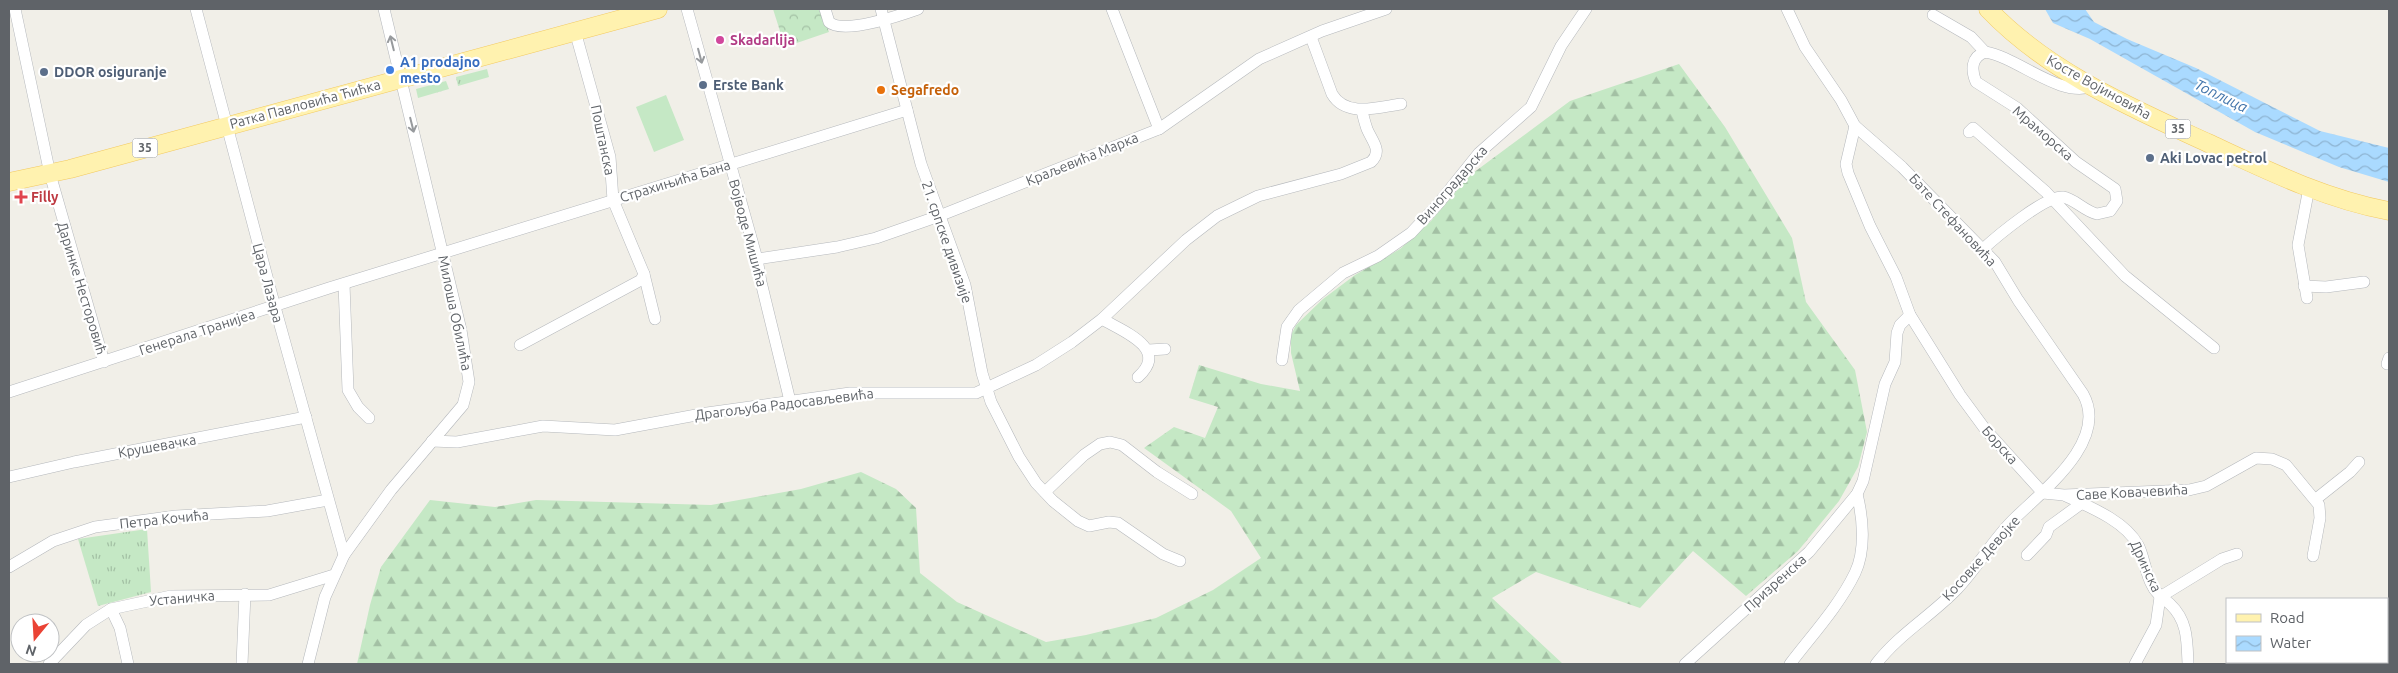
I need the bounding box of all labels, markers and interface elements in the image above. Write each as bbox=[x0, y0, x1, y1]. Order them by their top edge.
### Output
place label: Skadarlija bbox=[730, 32, 795, 48]
marker: Skadarlija bbox=[714, 34, 726, 46]
one-way arrow bbox=[387, 36, 396, 52]
one-way arrow bbox=[696, 47, 705, 63]
street label: Косте Војиновића bbox=[2044, 52, 2154, 122]
place label: A1 prodajno mesto bbox=[400, 54, 480, 86]
place label: DDOR osiguranje bbox=[54, 64, 167, 80]
marker: A1 prodajno mesto bbox=[384, 64, 396, 76]
marker: DDOR osiguranje bbox=[38, 66, 50, 78]
street label: Ратка Павловића Ћићка bbox=[228, 76, 382, 132]
water label: Топлица bbox=[2192, 76, 2250, 116]
place label: Erste Bank bbox=[713, 77, 784, 93]
marker: Erste Bank bbox=[697, 79, 709, 91]
place label: Segafredo bbox=[891, 82, 959, 98]
marker: Segafredo bbox=[875, 84, 887, 96]
street label: Мраморска bbox=[2009, 102, 2077, 164]
street label: Поштанска bbox=[588, 103, 618, 177]
one-way arrow bbox=[408, 117, 417, 133]
road number: 35 bbox=[2166, 120, 2190, 138]
street label: Краљевића Марка bbox=[1023, 129, 1141, 189]
road number: 35 bbox=[132, 138, 158, 158]
street label: Виноградарска bbox=[1413, 142, 1491, 228]
place label: Aki Lovac petrol bbox=[2160, 150, 2267, 166]
marker: Aki Lovac petrol bbox=[2144, 152, 2156, 164]
street label: Страхињића Бана bbox=[618, 157, 732, 205]
street label: Бате Стефановића bbox=[1906, 170, 2000, 270]
street label: Војводе Мишића bbox=[726, 177, 770, 289]
street label: 21. српске дивизије bbox=[919, 179, 975, 305]
place label: Filly bbox=[31, 189, 59, 205]
marker: Filly bbox=[15, 191, 27, 203]
street label: Даринке Несторовић bbox=[54, 219, 110, 357]
street label: Цара Лазара bbox=[250, 241, 286, 325]
street label: Милоша Обилића bbox=[435, 254, 475, 372]
street label: Генерала Транијеа bbox=[137, 306, 257, 358]
street label: Драгољуба Радосављевића bbox=[694, 385, 874, 423]
street label: Борска bbox=[1979, 423, 2021, 467]
street label: Крушевачка bbox=[117, 431, 197, 461]
street label: Саве Ковачевића bbox=[2076, 481, 2188, 503]
street label: Петра Кочића bbox=[119, 506, 209, 532]
street label: Косовке Девојке bbox=[1939, 512, 2023, 604]
street label: Дринска bbox=[2127, 538, 2165, 594]
street label: Призренска bbox=[1741, 551, 1809, 615]
street label: Устаничка bbox=[149, 587, 215, 609]
legend bbox=[2226, 598, 2388, 663]
text: Road bbox=[2270, 609, 2305, 626]
north arrow bbox=[10, 613, 60, 663]
text: Water bbox=[2270, 634, 2311, 651]
text: N bbox=[24, 641, 38, 660]

